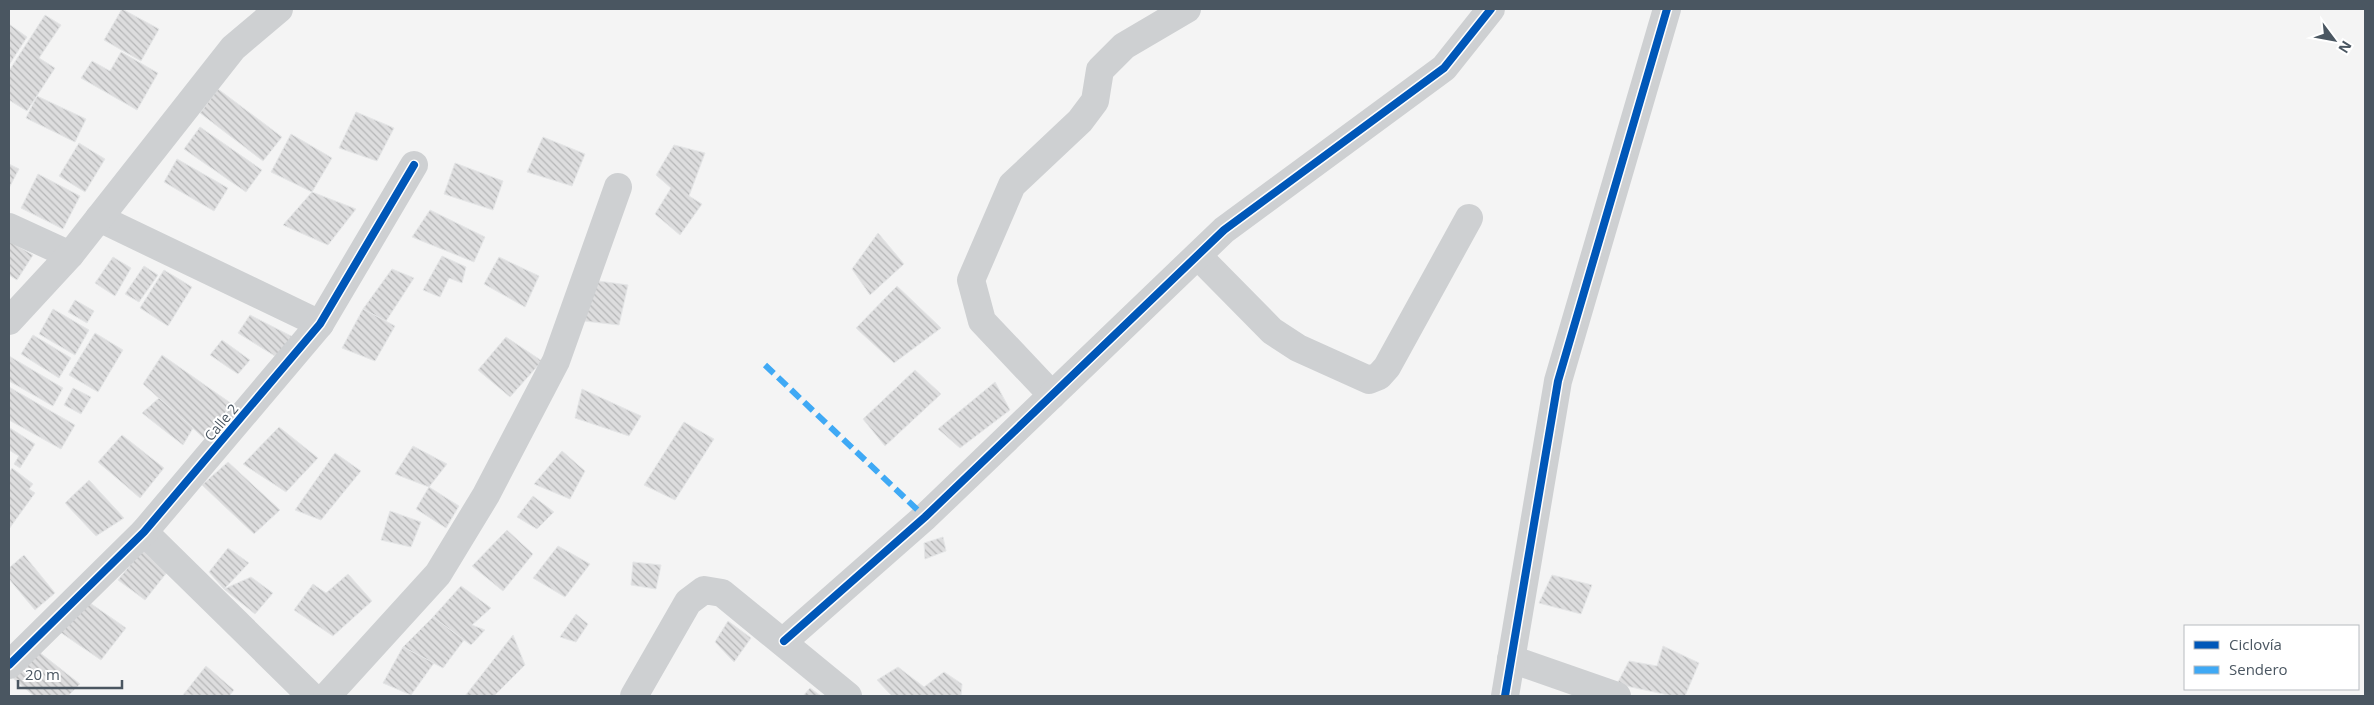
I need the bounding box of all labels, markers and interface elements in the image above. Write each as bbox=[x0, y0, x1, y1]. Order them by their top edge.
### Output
north arrow bbox=[2309, 15, 2359, 65]
text: N bbox=[2334, 37, 2357, 57]
street label: Calle 2 bbox=[200, 399, 242, 445]
legend bbox=[2184, 625, 2359, 690]
text: Ciclovía bbox=[2229, 634, 2282, 654]
scale bar bbox=[18, 658, 121, 690]
text: Sendero bbox=[2229, 659, 2288, 679]
text: 20 m bbox=[25, 664, 60, 684]

